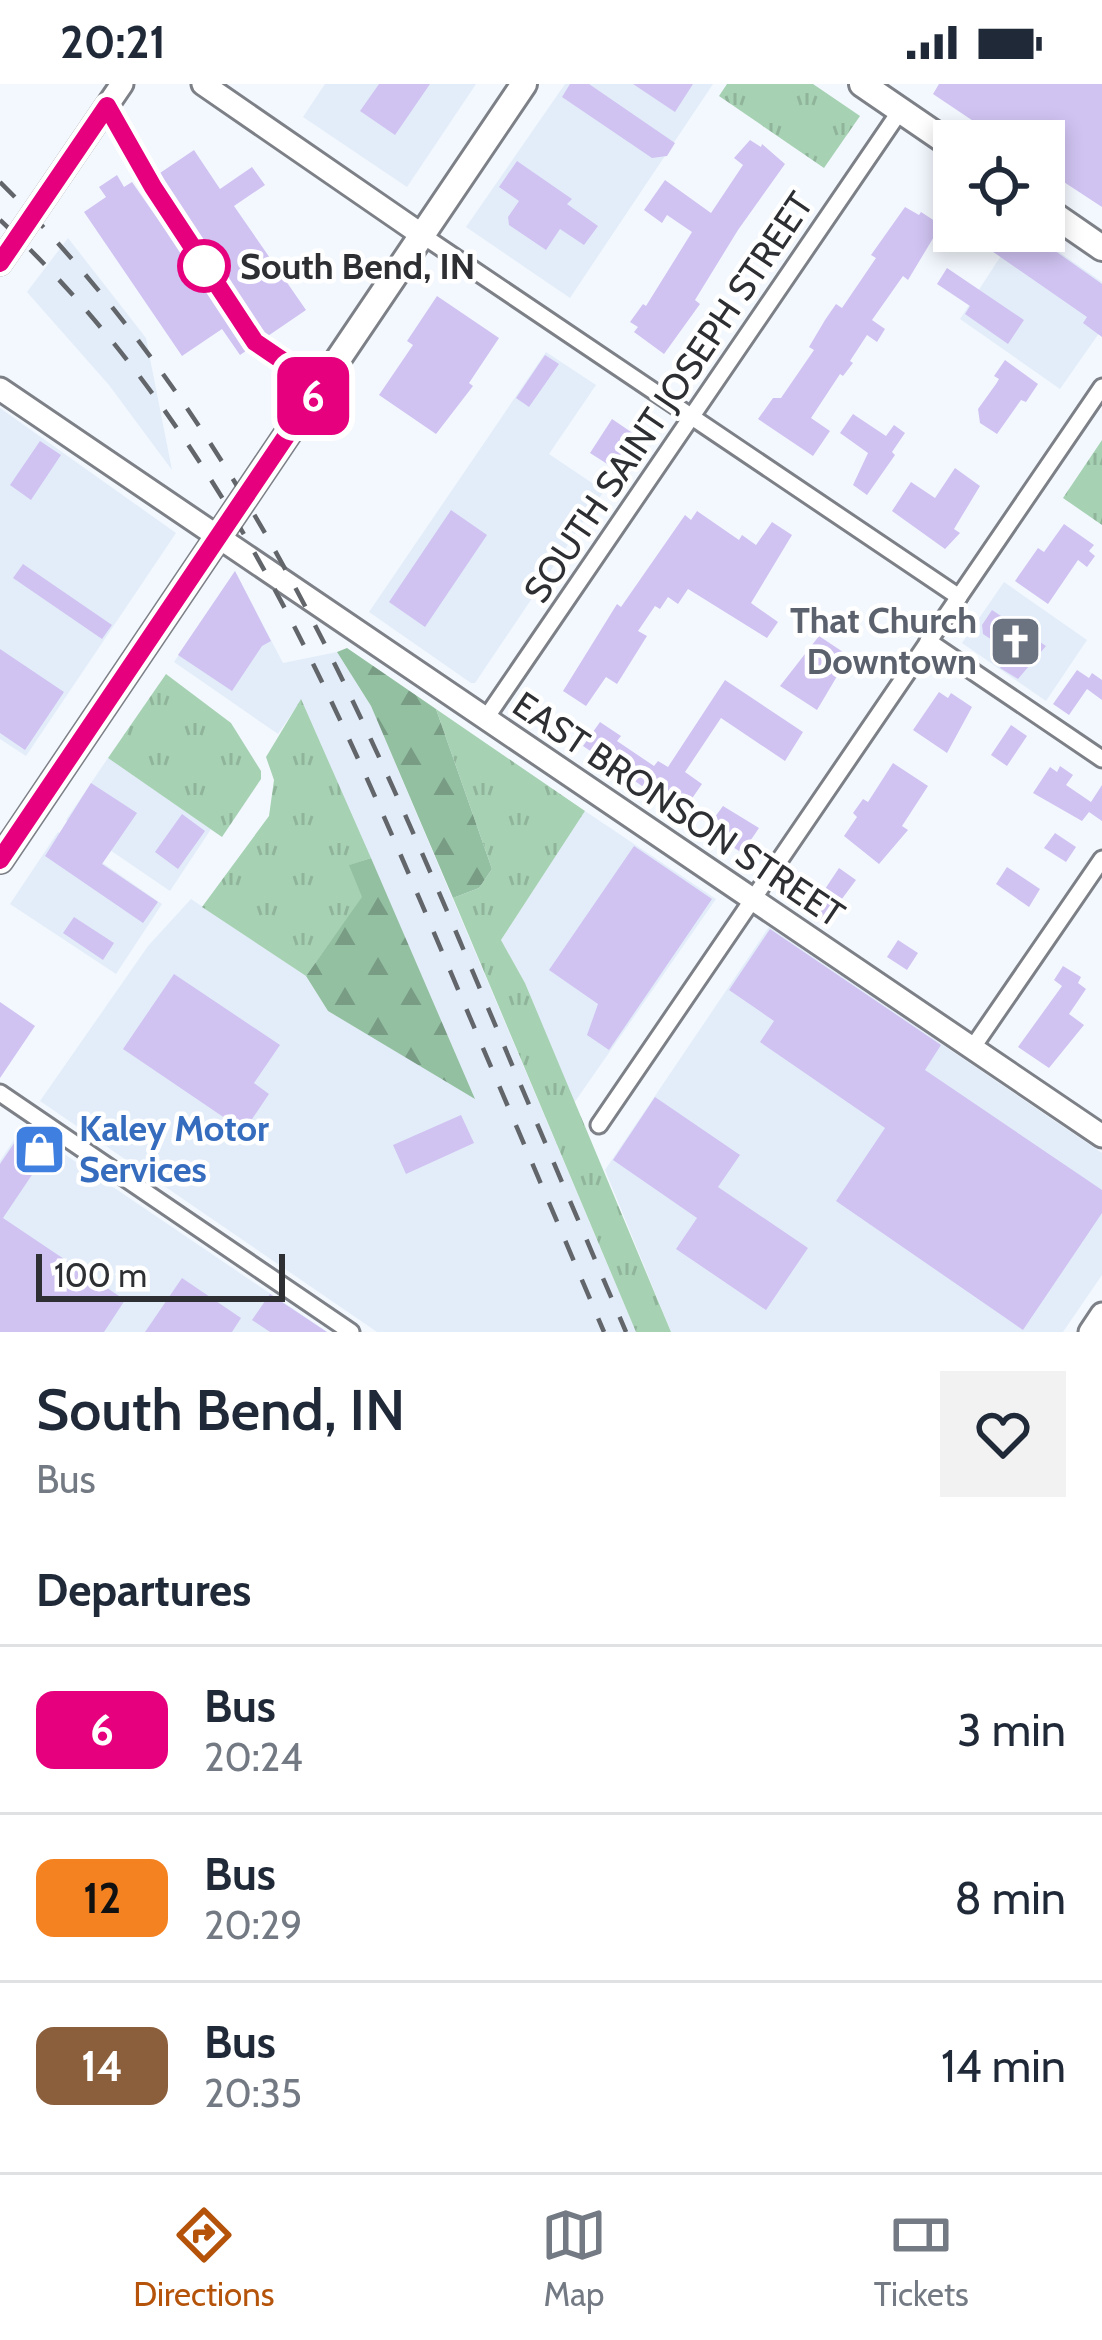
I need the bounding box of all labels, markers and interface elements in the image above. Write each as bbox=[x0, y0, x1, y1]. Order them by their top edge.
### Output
text: 20:21 bbox=[60, 15, 166, 69]
map controls bbox=[933, 120, 1065, 252]
button: locate bbox=[933, 120, 1065, 252]
street label: SOUTH SAINT JOSEPH STREET bbox=[514, 183, 822, 611]
marker: South Bend, IN bbox=[179, 241, 229, 291]
place label: South Bend, IN bbox=[240, 244, 475, 288]
line badge: 6 bbox=[274, 357, 352, 435]
text: 6 bbox=[301, 370, 325, 422]
place label: That Church Downtown bbox=[790, 598, 977, 683]
church icon: That Church Downtown bbox=[988, 613, 1044, 669]
street label: EAST BRONSON STREET bbox=[505, 682, 853, 936]
place label: Kaley Motor Services bbox=[79, 1106, 269, 1191]
shop icon: Kaley Motor Services bbox=[12, 1121, 68, 1177]
scale bar bbox=[36, 1248, 285, 1301]
text: 100 m bbox=[54, 1255, 147, 1295]
button: heart bbox=[940, 1371, 1066, 1497]
text: South Bend, IN bbox=[36, 1375, 405, 1444]
text: Bus bbox=[36, 1455, 96, 1503]
text: Departures bbox=[36, 1563, 251, 1617]
text: Bus bbox=[204, 1679, 276, 1733]
text: 3 min bbox=[957, 1703, 1066, 1757]
text: 6 bbox=[90, 1704, 114, 1756]
text: 20:24 bbox=[204, 1733, 303, 1781]
text: Bus bbox=[204, 1847, 276, 1901]
text: 8 min bbox=[954, 1871, 1066, 1925]
text: 12 bbox=[83, 1872, 121, 1924]
text: 20:29 bbox=[204, 1901, 302, 1949]
text: Bus bbox=[204, 2015, 276, 2069]
text: 14 min bbox=[941, 2039, 1066, 2093]
text: 14 bbox=[81, 2040, 123, 2092]
text: 20:35 bbox=[204, 2069, 302, 2117]
tab: Directions bbox=[133, 2202, 274, 2314]
tab: Map bbox=[541, 2202, 607, 2314]
tab: Tickets bbox=[874, 2202, 969, 2314]

